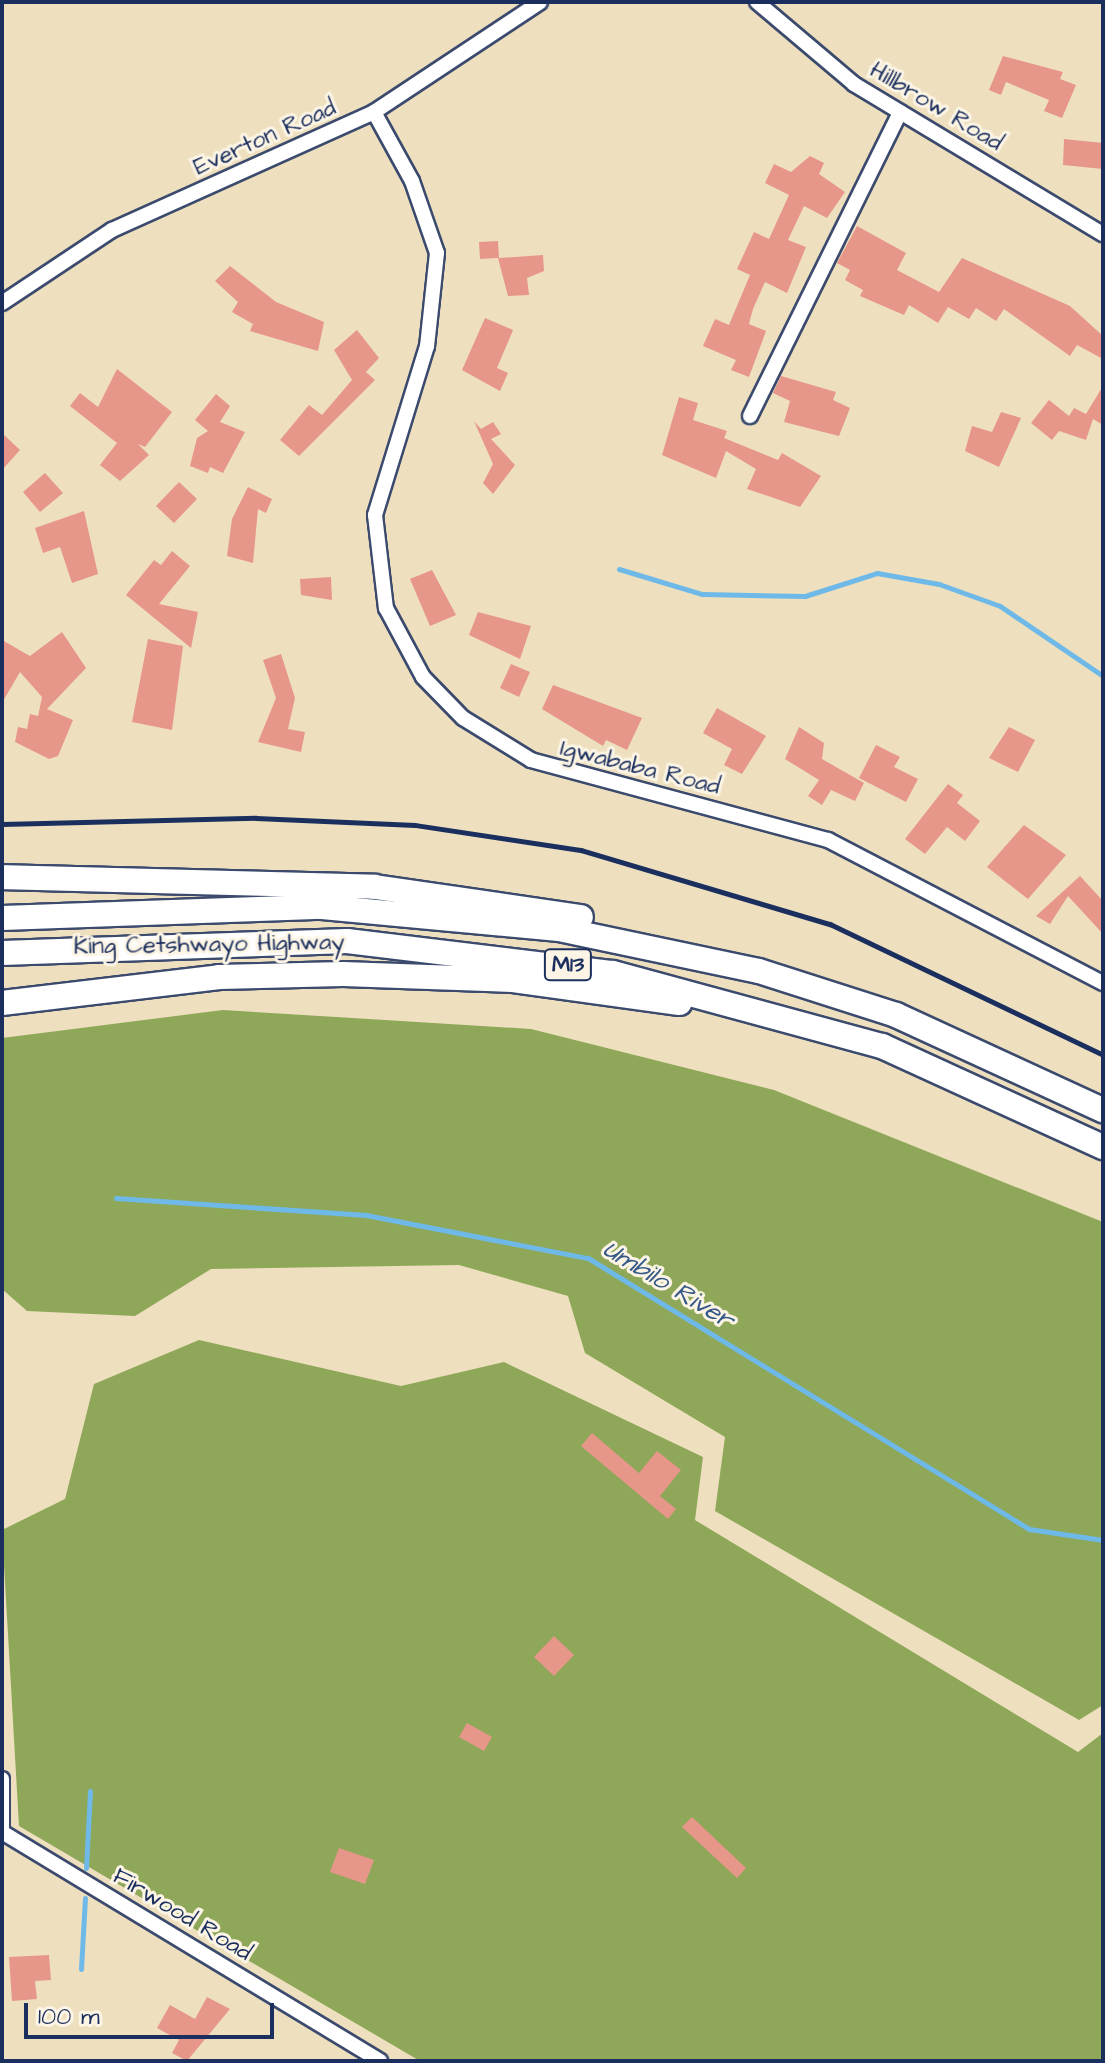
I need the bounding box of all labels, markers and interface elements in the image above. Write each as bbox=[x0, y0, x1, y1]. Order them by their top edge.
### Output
street label: Hillbrow Road bbox=[864, 56, 1008, 158]
street label: Everton Road bbox=[189, 94, 341, 182]
street label: Igwababa Road bbox=[557, 734, 723, 802]
street label: King Cetshwayo Highway bbox=[73, 928, 345, 962]
road number: M13 bbox=[542, 947, 594, 983]
water label: Umbilo River bbox=[597, 1234, 739, 1336]
street label: Firwood Road bbox=[107, 1862, 257, 1968]
scale bar bbox=[28, 1987, 278, 2037]
text: 100 m bbox=[38, 2000, 100, 2034]

